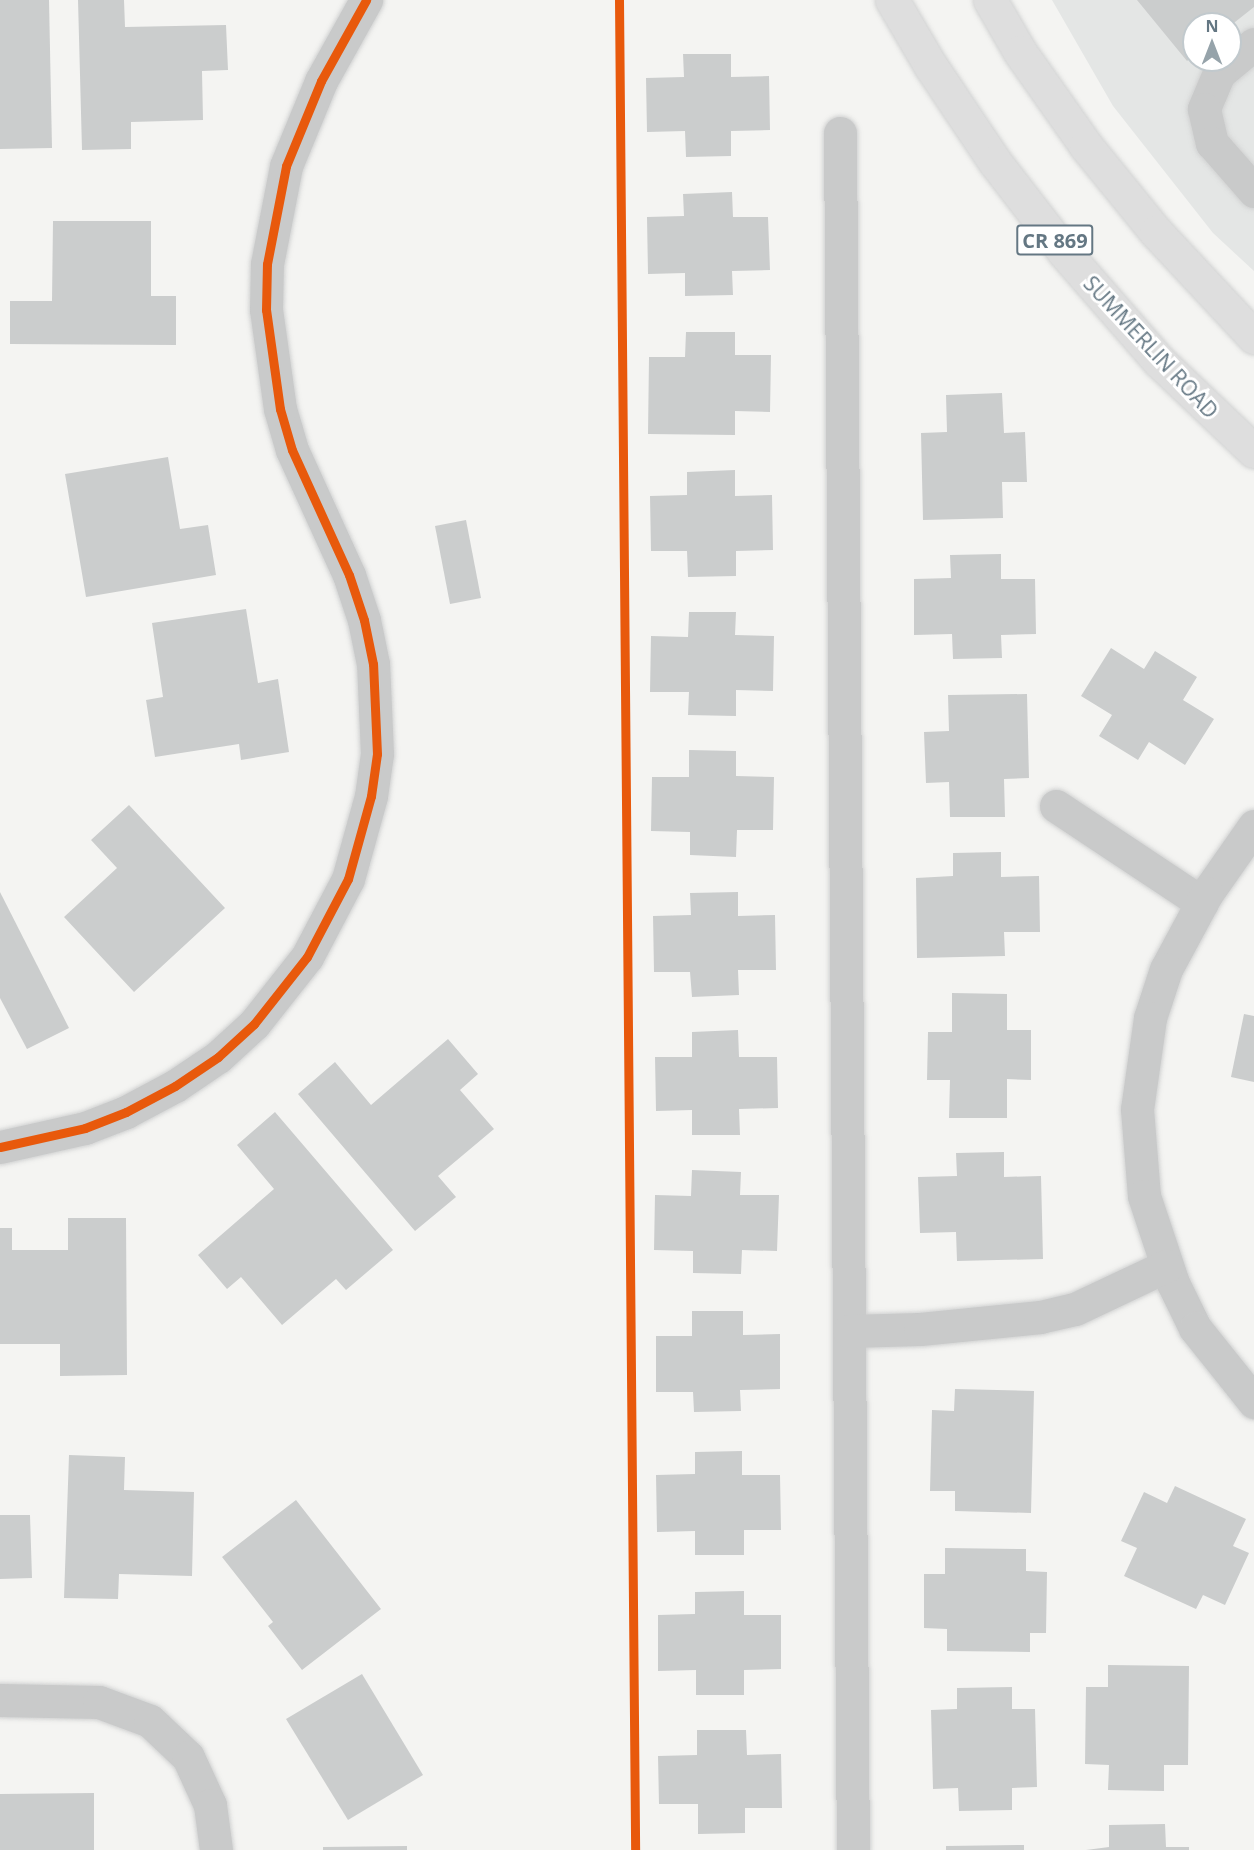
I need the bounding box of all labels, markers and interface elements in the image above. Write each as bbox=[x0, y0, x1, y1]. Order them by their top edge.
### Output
north arrow bbox=[1182, 12, 1242, 72]
text: N bbox=[1205, 15, 1219, 37]
road number: CR 869 bbox=[1016, 223, 1094, 257]
street label: SUMMERLIN ROAD bbox=[1079, 271, 1223, 423]

